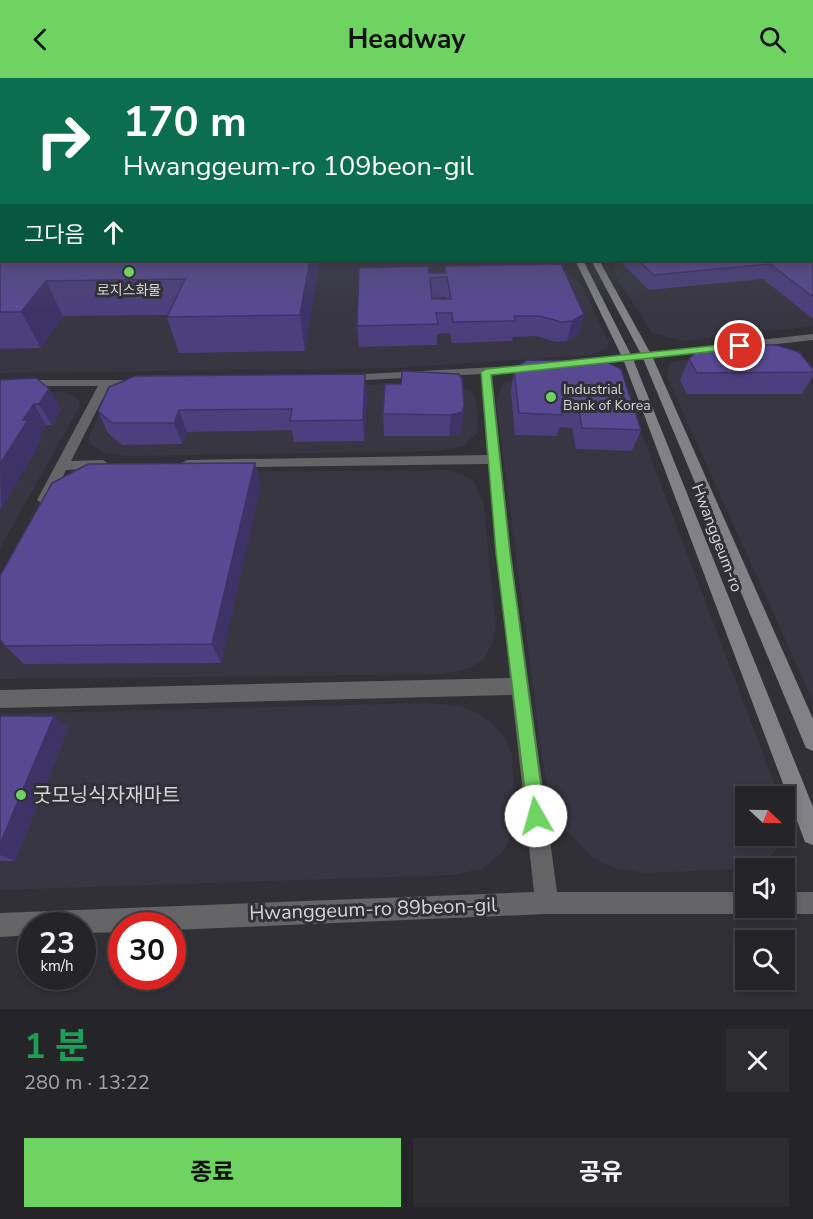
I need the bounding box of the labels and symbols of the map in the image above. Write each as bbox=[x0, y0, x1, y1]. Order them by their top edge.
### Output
marker: 로지스화물 bbox=[122, 265, 136, 279]
place label: 로지스화물 bbox=[97, 281, 161, 300]
pin bbox=[714, 320, 765, 371]
place label: Industrial Bank of Korea bbox=[563, 380, 651, 415]
marker: Industrial Bank of Korea bbox=[544, 390, 558, 404]
street label: Hwanggeum-ro bbox=[686, 481, 748, 595]
place label: 굿모닝식자재마트 bbox=[33, 782, 180, 809]
position arrow bbox=[504, 784, 568, 848]
north arrow bbox=[735, 786, 795, 846]
marker: 굿모닝식자재마트 bbox=[14, 788, 28, 802]
street label: Hwanggeum-ro 89beon-gil bbox=[249, 891, 497, 927]
speed limit sign: 30 bbox=[108, 912, 186, 990]

